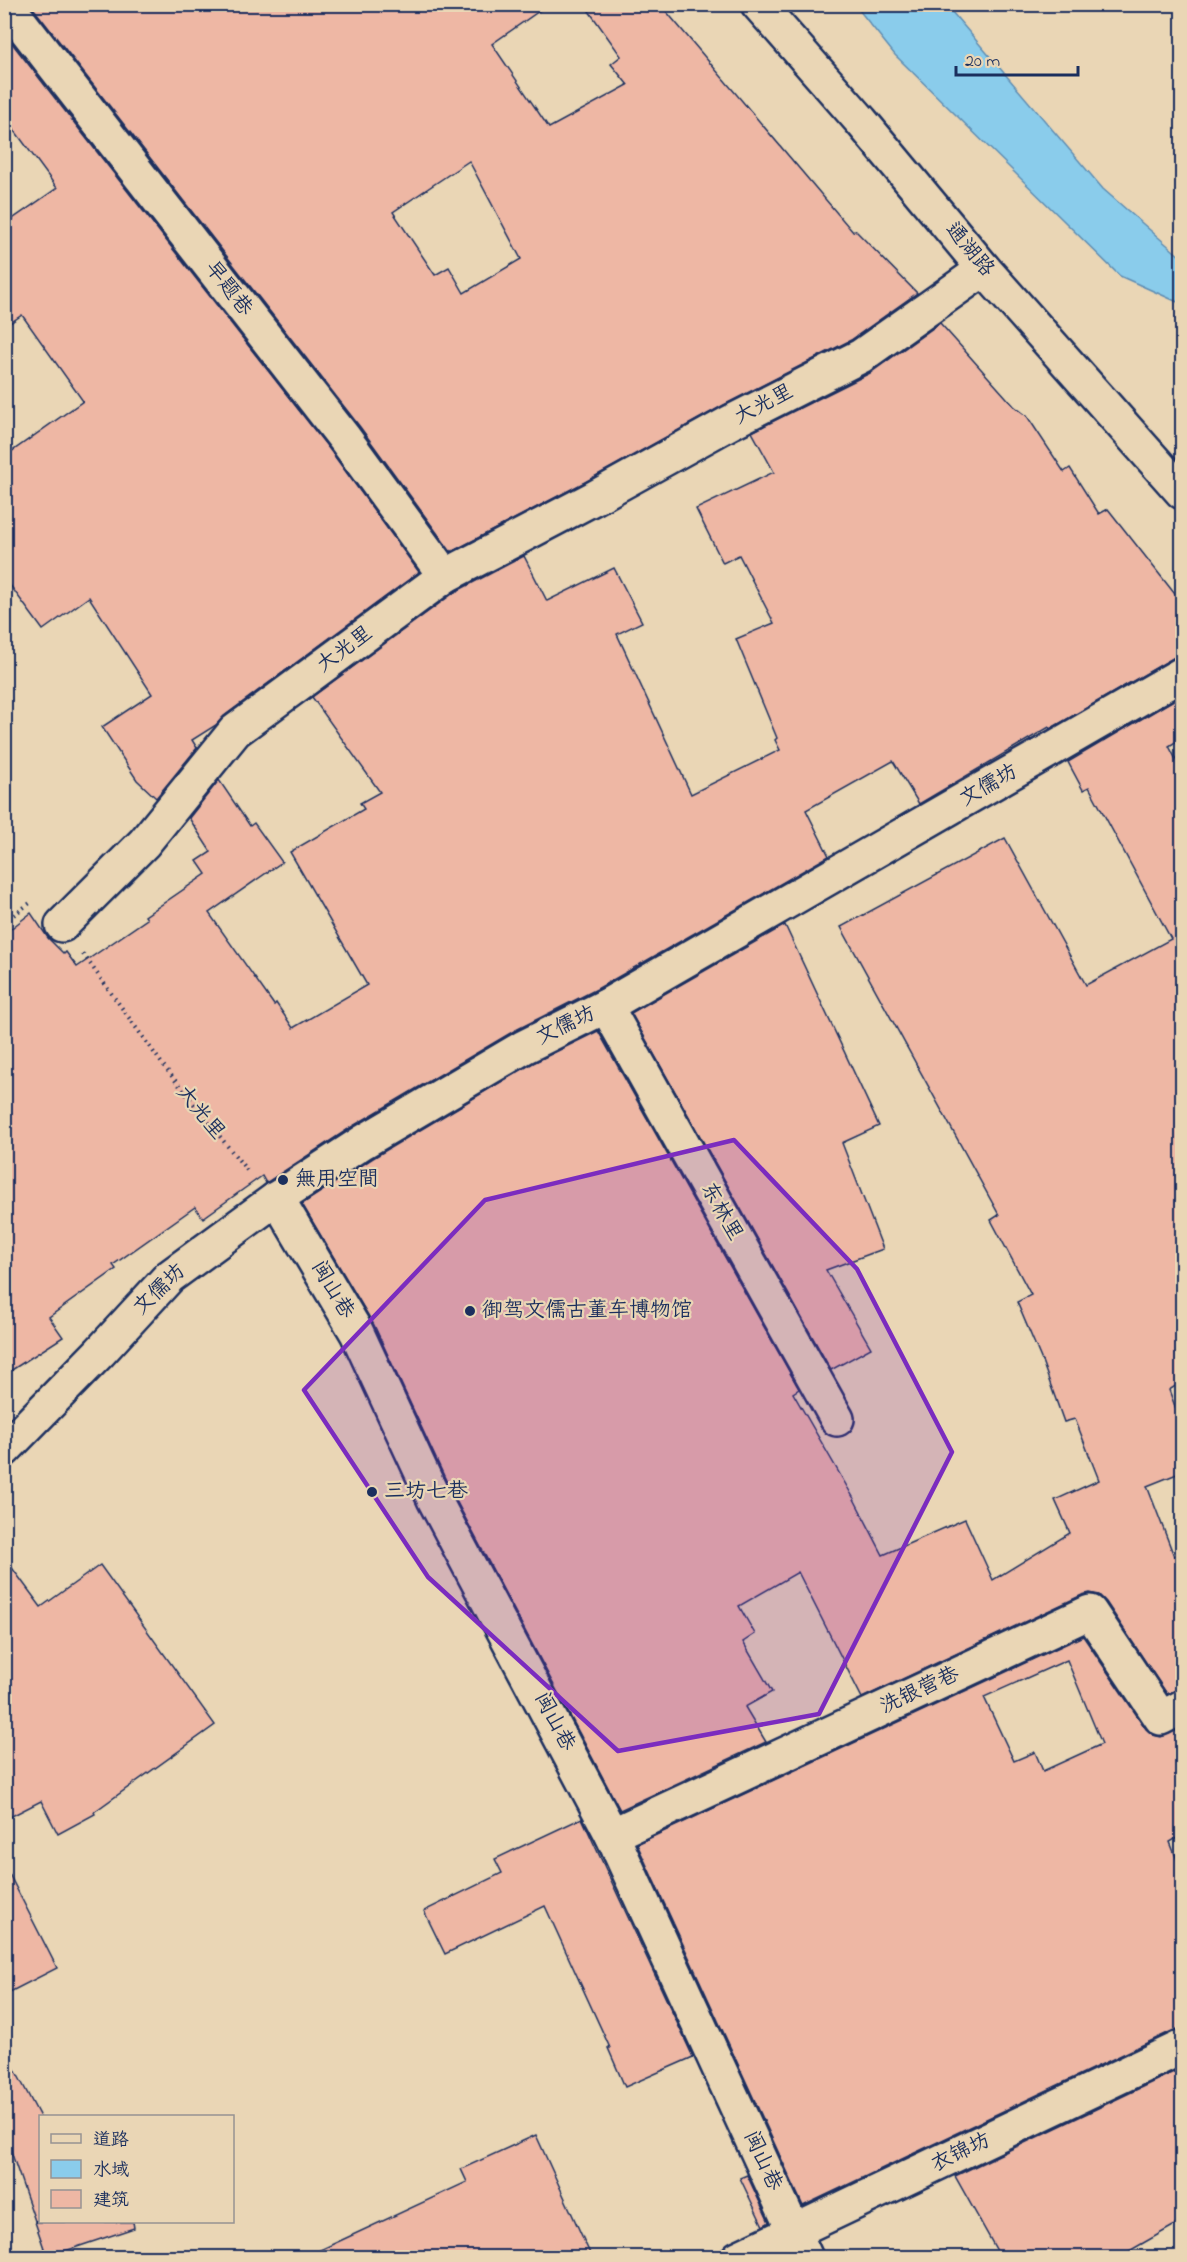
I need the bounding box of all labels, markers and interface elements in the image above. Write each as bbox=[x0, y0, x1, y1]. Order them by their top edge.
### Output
scale bar bbox=[956, 39, 1078, 77]
text: 20 m bbox=[965, 49, 1000, 75]
street label: 通湖路 bbox=[937, 216, 1001, 284]
street label: 早题巷 bbox=[197, 255, 259, 323]
street label: 大光里 bbox=[729, 377, 799, 433]
street label: 大光里 bbox=[311, 619, 379, 681]
street label: 文儒坊 bbox=[954, 757, 1024, 815]
street label: 文儒坊 bbox=[531, 999, 601, 1053]
street label: 大光里 bbox=[169, 1079, 231, 1147]
place label: 無用空間 bbox=[295, 1165, 379, 1195]
marker: 無用空間 bbox=[276, 1173, 290, 1187]
street label: 东林里 bbox=[693, 1177, 749, 1247]
street label: 闽山巷 bbox=[303, 1255, 361, 1325]
street label: 文儒坊 bbox=[127, 1257, 193, 1323]
place label: 御驾文儒古董车博物馆 bbox=[482, 1296, 692, 1326]
marker: 御驾文儒古董车博物馆 bbox=[463, 1304, 477, 1318]
place label: 三坊七巷 bbox=[384, 1477, 468, 1507]
marker: 三坊七巷 bbox=[365, 1485, 379, 1499]
street label: 洗银营巷 bbox=[876, 1660, 964, 1722]
street label: 闽山巷 bbox=[526, 1687, 582, 1757]
legend bbox=[39, 2115, 234, 2223]
street label: 闽山巷 bbox=[735, 2126, 789, 2196]
street label: 衣锦坊 bbox=[926, 2126, 996, 2180]
text: 道路 bbox=[93, 2128, 129, 2154]
text: 水域 bbox=[93, 2158, 129, 2184]
text: 建筑 bbox=[93, 2188, 129, 2214]

